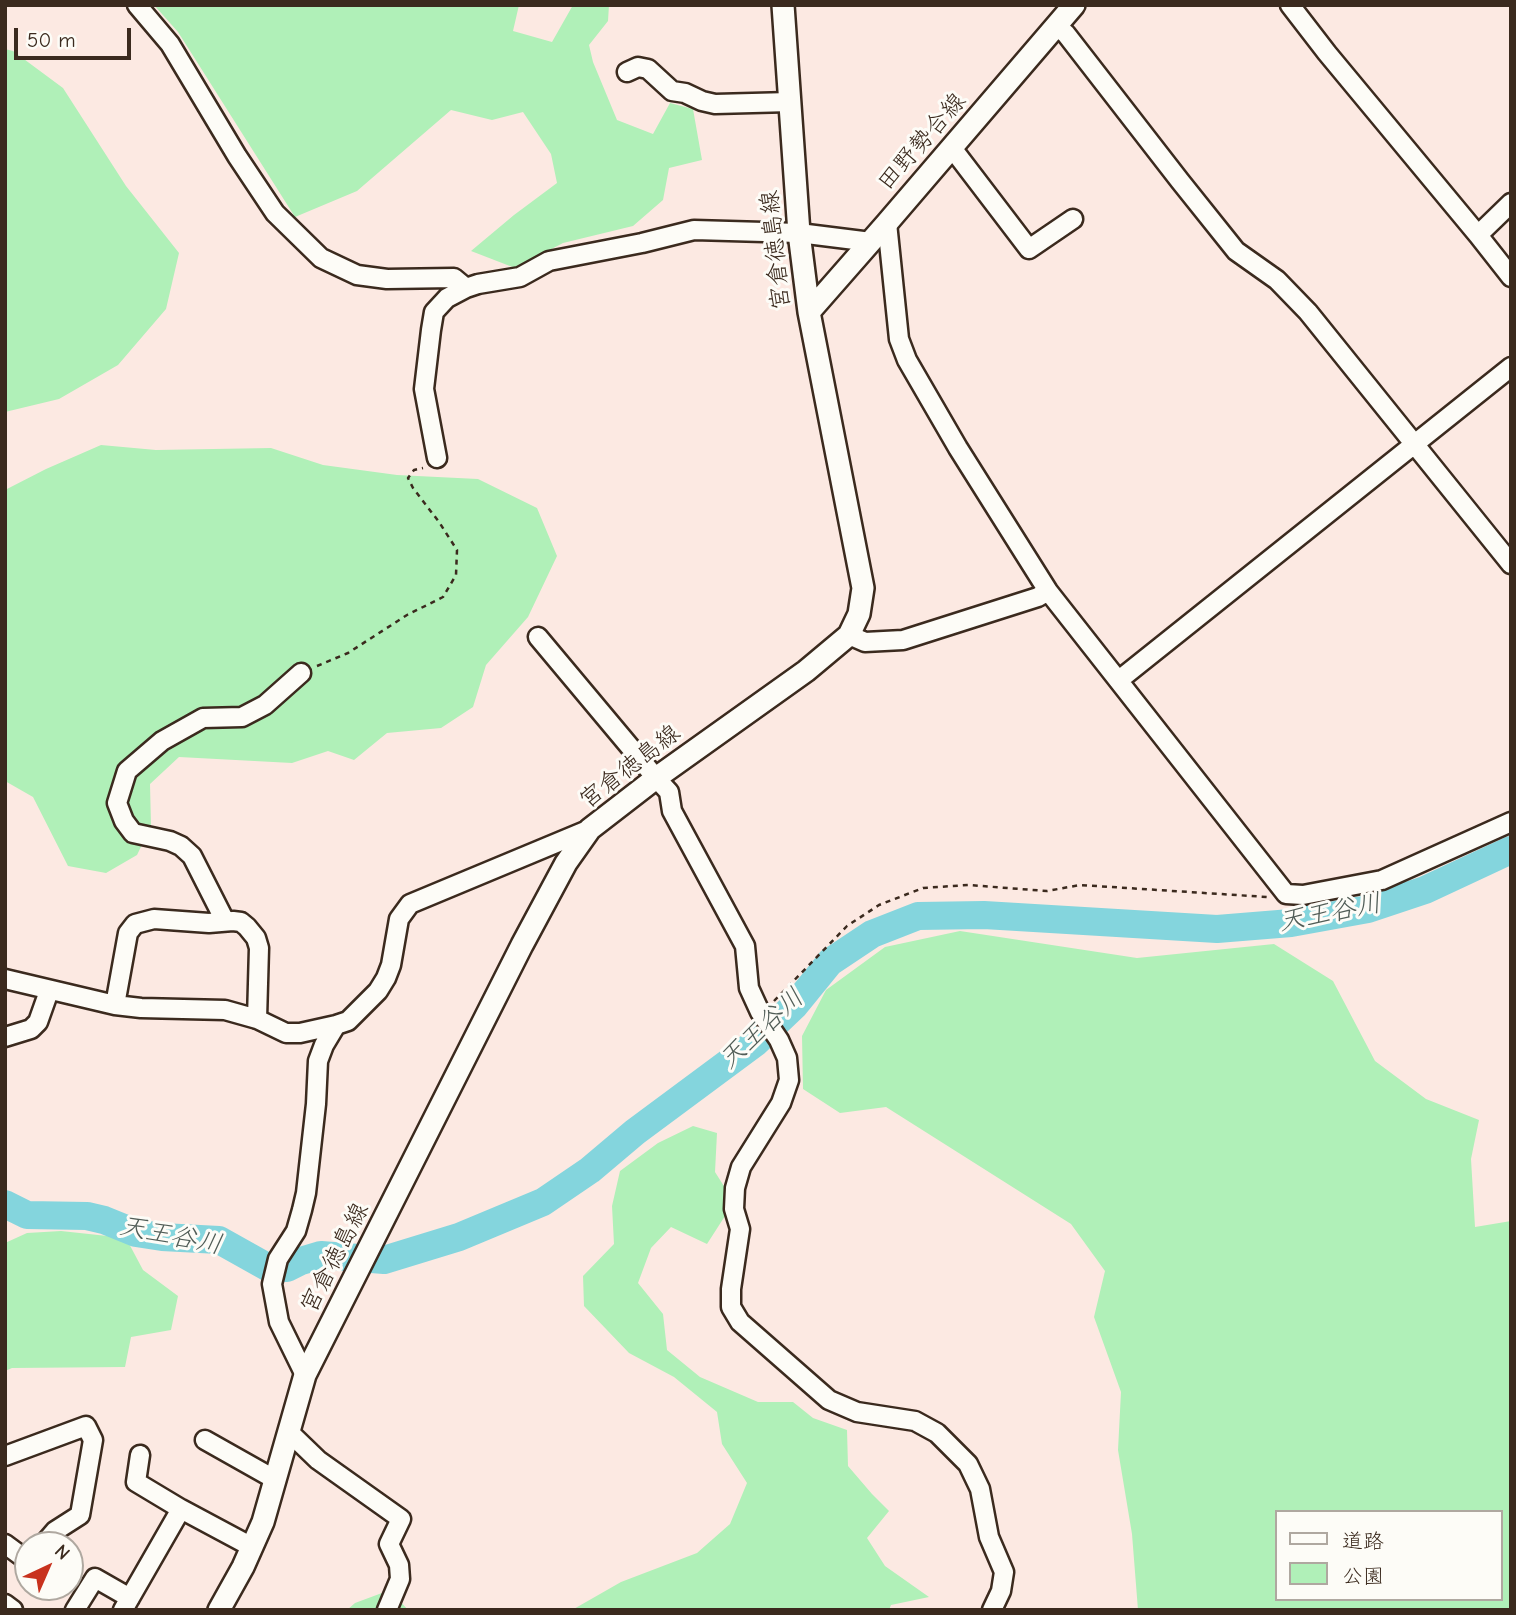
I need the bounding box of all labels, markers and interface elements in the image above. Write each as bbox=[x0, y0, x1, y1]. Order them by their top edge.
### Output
scale bar bbox=[18, 14, 135, 58]
text: 50 m bbox=[27, 28, 76, 52]
street label: 田野勢合線 bbox=[872, 87, 972, 197]
street label: 宮倉徳島線 bbox=[755, 189, 797, 311]
street label: 宮倉徳島線 bbox=[574, 719, 686, 815]
water label: 天王谷川 bbox=[1276, 888, 1384, 938]
water label: 天王谷川 bbox=[713, 982, 811, 1076]
street label: 宮倉徳島線 bbox=[295, 1198, 375, 1318]
water label: 天王谷川 bbox=[117, 1211, 225, 1261]
legend bbox=[1274, 1510, 1502, 1601]
text: 道路 bbox=[1342, 1529, 1384, 1553]
north arrow bbox=[14, 1531, 84, 1601]
text: N bbox=[50, 1540, 74, 1565]
text: 公園 bbox=[1342, 1564, 1384, 1588]

